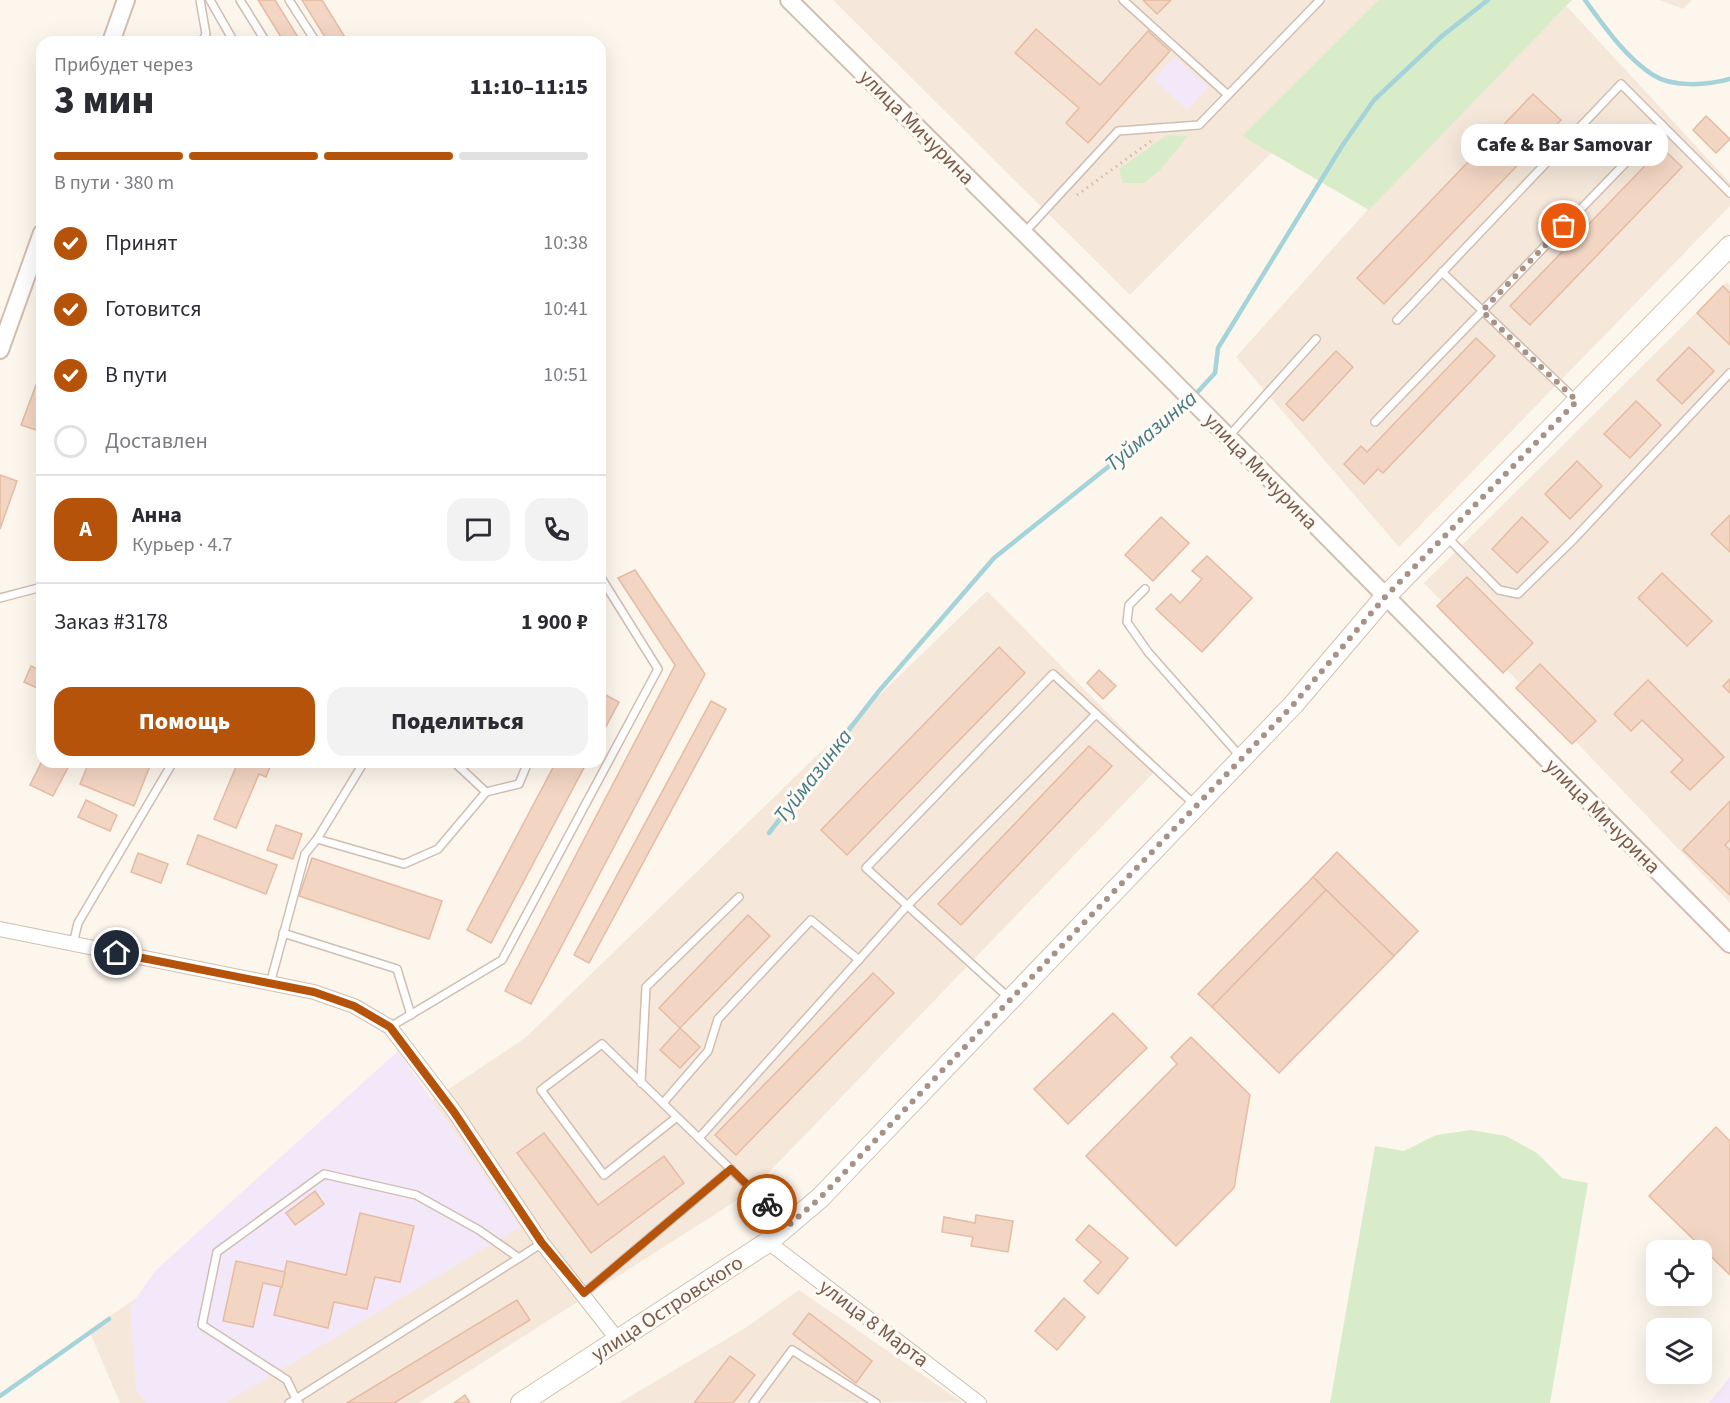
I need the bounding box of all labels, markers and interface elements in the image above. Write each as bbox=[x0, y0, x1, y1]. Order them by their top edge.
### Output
text: Прибудет через bbox=[54, 51, 193, 79]
street label: улица Мичурина bbox=[852, 62, 982, 192]
text: 11:10–11:15 bbox=[470, 71, 588, 103]
text: 3 мин bbox=[54, 73, 154, 129]
callout: Cafe & Bar Samovar bbox=[1460, 124, 1668, 166]
text: Cafe & Bar Samovar bbox=[1477, 131, 1652, 159]
text: В пути · 380 m bbox=[54, 169, 174, 197]
pin bbox=[1538, 200, 1589, 251]
icon: bag bbox=[1547, 209, 1580, 242]
icon: check bbox=[54, 227, 87, 260]
text: Принят bbox=[105, 227, 178, 259]
text: 10:38 bbox=[543, 229, 588, 257]
icon: check bbox=[54, 293, 87, 326]
text: Готовится bbox=[105, 293, 202, 325]
text: 10:41 bbox=[543, 295, 588, 323]
icon: check bbox=[54, 359, 87, 392]
text: В пути bbox=[105, 359, 167, 391]
text: 10:51 bbox=[543, 361, 588, 389]
water label: Туймазинка bbox=[1098, 383, 1204, 479]
street label: улица Мичурина bbox=[1197, 406, 1325, 536]
text: Доставлен bbox=[105, 425, 208, 457]
button: chat bbox=[447, 498, 510, 561]
button: phone bbox=[525, 498, 588, 561]
text: Анна bbox=[132, 499, 182, 531]
text: А bbox=[79, 513, 92, 545]
text: Курьер · 4.7 bbox=[132, 531, 232, 559]
text: Заказ #3178 bbox=[54, 606, 168, 638]
text: 1 900 ₽ bbox=[521, 606, 588, 638]
button: Помощь bbox=[54, 687, 315, 756]
button: Поделиться bbox=[327, 687, 588, 756]
water label: Туймазинка bbox=[766, 722, 860, 830]
street label: улица Мичурина bbox=[1538, 751, 1668, 881]
pin bbox=[91, 927, 142, 978]
icon: home bbox=[100, 936, 133, 969]
courier bbox=[737, 1174, 797, 1234]
icon: bike bbox=[751, 1188, 784, 1221]
map controls bbox=[1646, 1240, 1712, 1384]
button: locate bbox=[1646, 1240, 1712, 1306]
street label: улица Островского bbox=[585, 1247, 749, 1369]
street label: улица 8 Марта bbox=[813, 1272, 935, 1374]
button: layers bbox=[1646, 1318, 1712, 1384]

